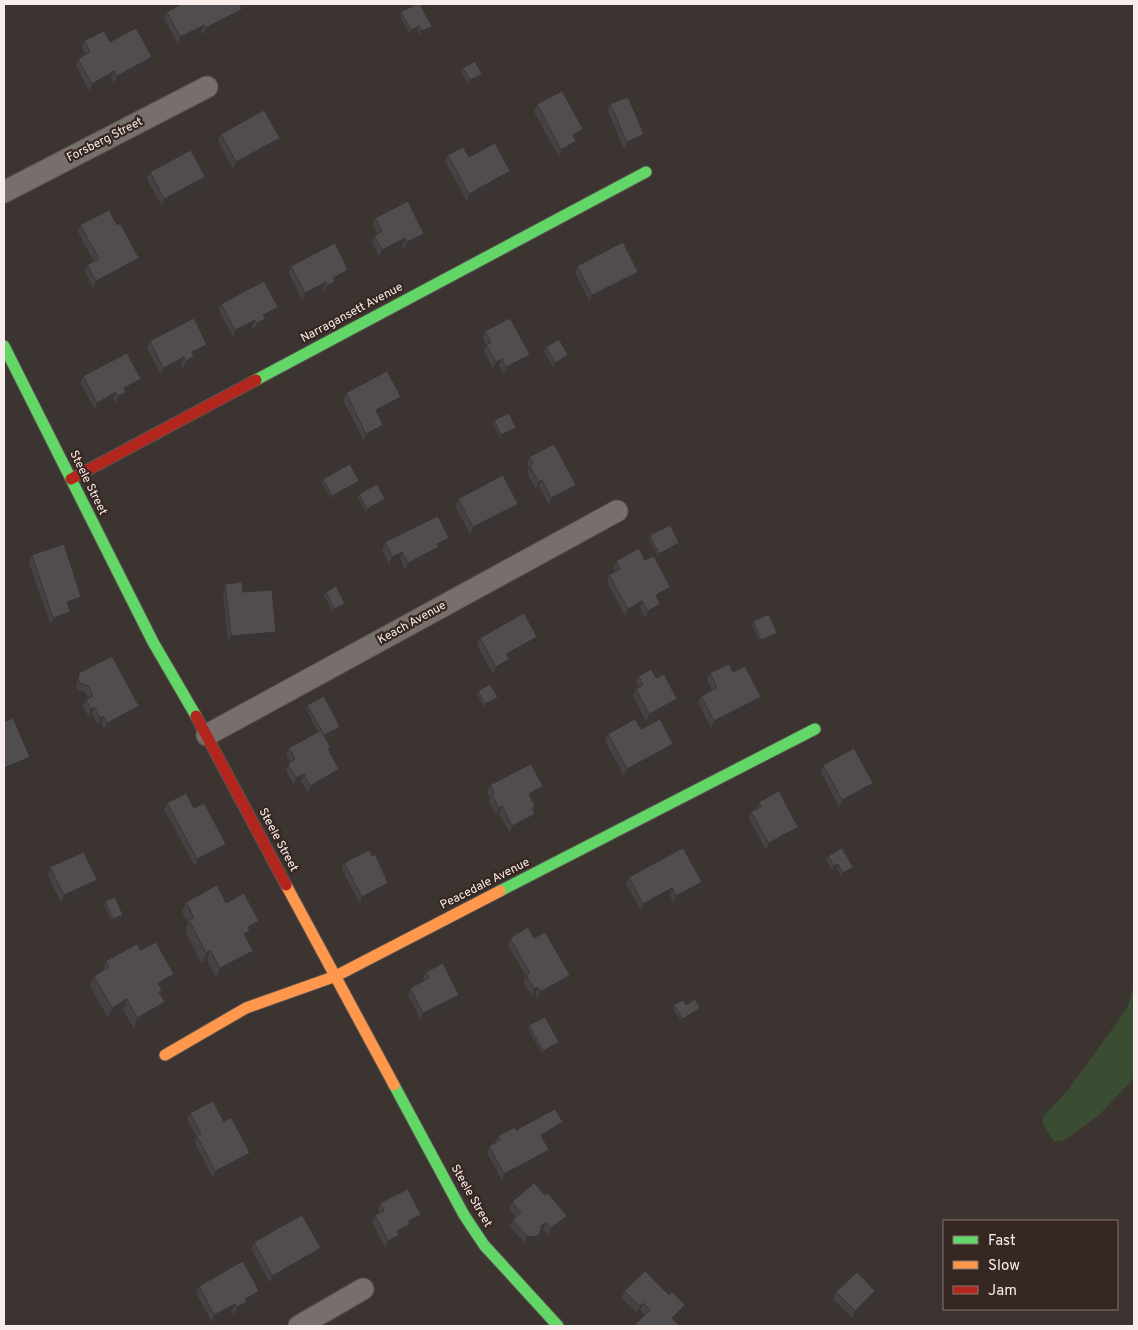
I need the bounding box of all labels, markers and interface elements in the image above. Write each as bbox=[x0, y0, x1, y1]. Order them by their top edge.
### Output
street label: Forsberg Street bbox=[64, 114, 146, 166]
street label: Narragansett Avenue bbox=[298, 279, 406, 347]
street label: Steele Street bbox=[65, 448, 111, 518]
street label: Keach Avenue bbox=[375, 598, 449, 648]
street label: Steele Street bbox=[254, 805, 302, 875]
street label: Peacedale Avenue bbox=[438, 855, 532, 913]
street label: Steele Street bbox=[447, 1162, 495, 1230]
legend bbox=[943, 1220, 1118, 1310]
text: Fast bbox=[988, 1232, 1016, 1251]
text: Slow bbox=[988, 1257, 1020, 1276]
text: Jam bbox=[988, 1282, 1017, 1301]

